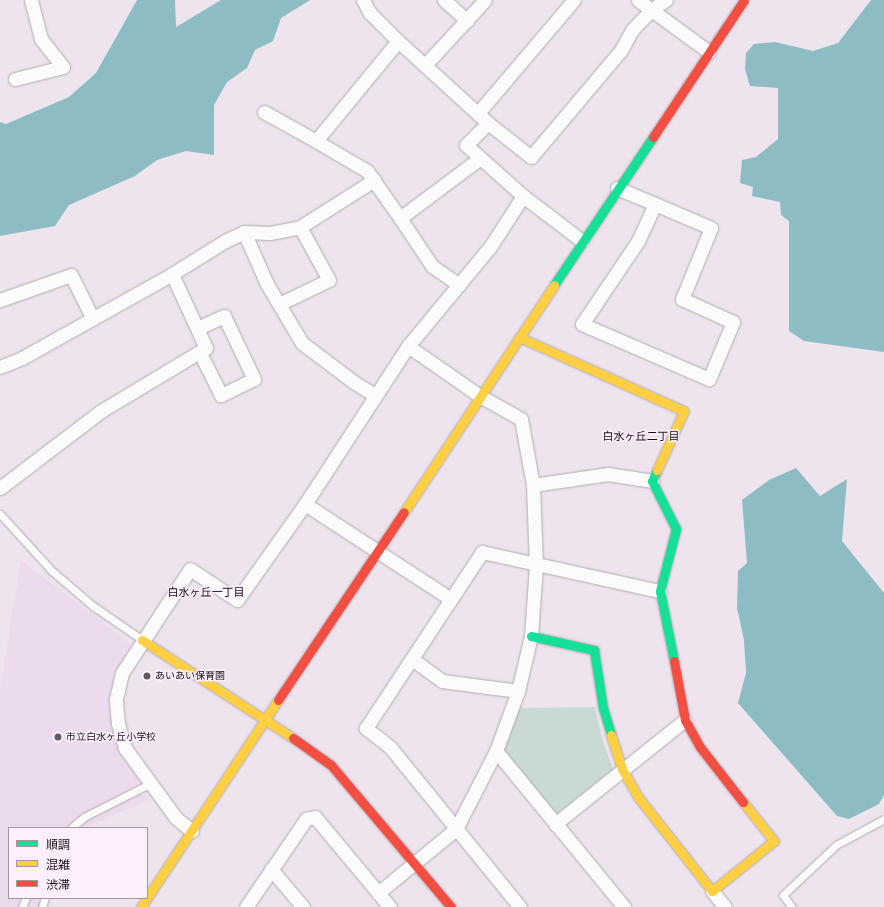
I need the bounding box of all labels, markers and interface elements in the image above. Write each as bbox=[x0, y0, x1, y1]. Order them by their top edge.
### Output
district label: 白水ヶ丘二丁目 bbox=[603, 429, 679, 443]
district label: 白水ヶ丘一丁目 bbox=[168, 585, 244, 599]
place label: あいあい保育園 bbox=[155, 670, 225, 682]
marker: あいあい保育園 bbox=[142, 671, 152, 681]
place label: 市立白水ヶ丘小学校 bbox=[66, 731, 156, 743]
marker: 市立白水ヶ丘小学校 bbox=[53, 732, 63, 742]
legend bbox=[8, 827, 148, 899]
text: 順調 bbox=[46, 837, 70, 852]
text: 混雑 bbox=[46, 857, 70, 872]
text: 渋滞 bbox=[46, 877, 70, 892]

